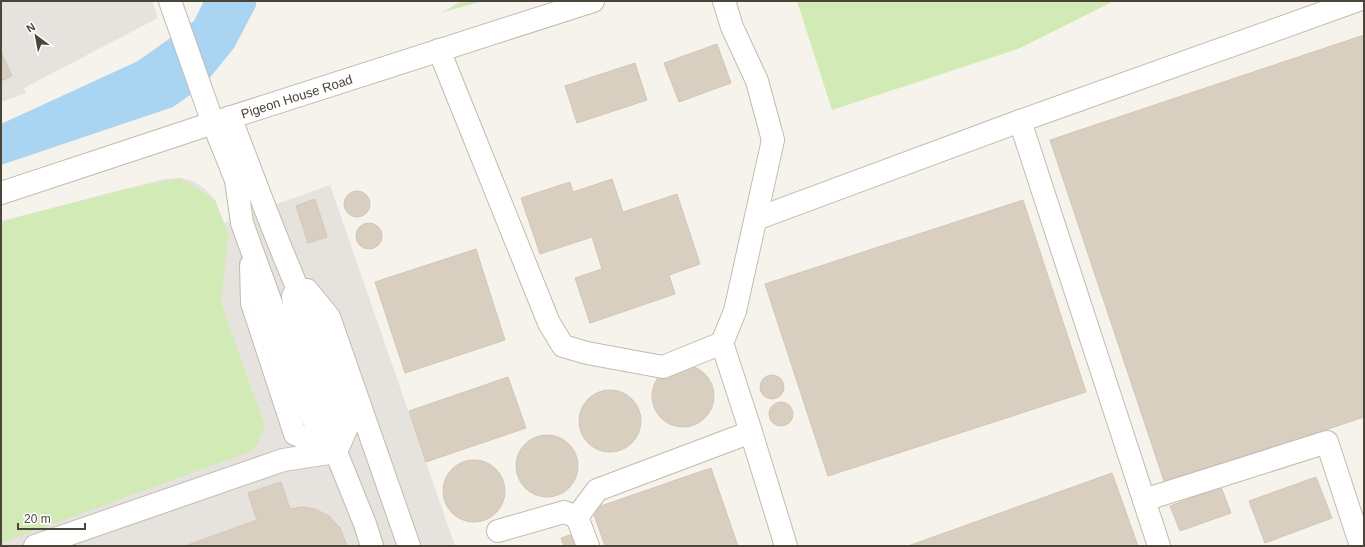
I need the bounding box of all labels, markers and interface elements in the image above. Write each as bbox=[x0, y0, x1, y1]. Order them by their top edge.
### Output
north arrow bbox=[16, 16, 56, 56]
text: N bbox=[24, 20, 37, 35]
street label: Pigeon House Road bbox=[239, 71, 354, 121]
scale bar bbox=[18, 505, 85, 531]
text: 20 m bbox=[24, 512, 51, 526]

